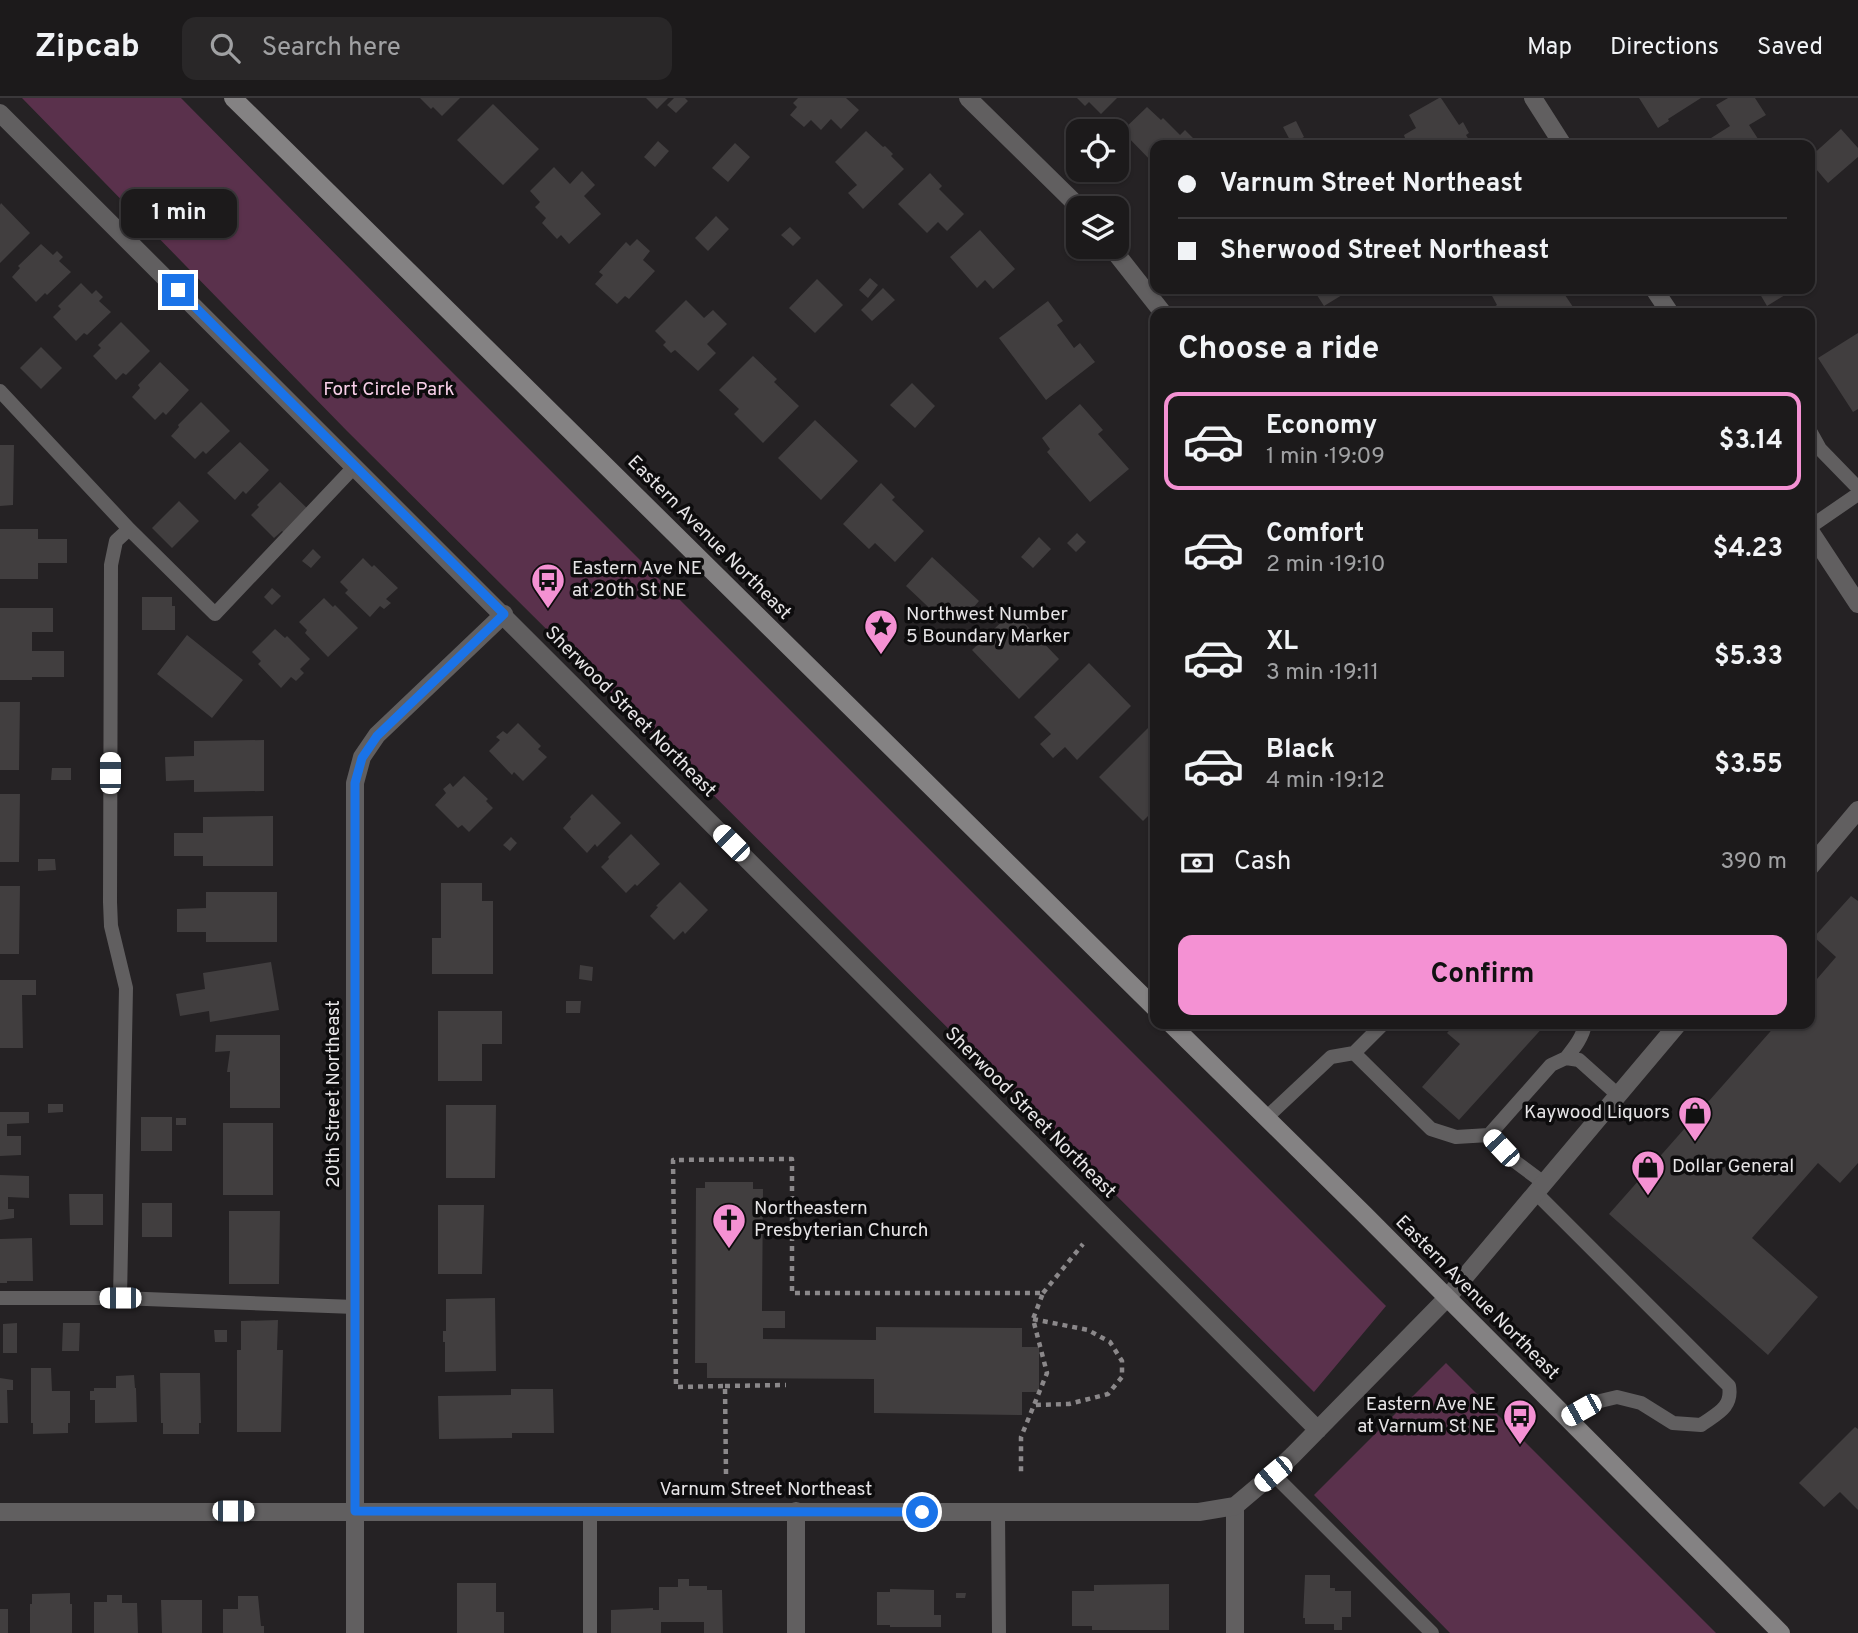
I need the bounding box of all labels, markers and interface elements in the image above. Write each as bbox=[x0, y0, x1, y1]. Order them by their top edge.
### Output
search box bbox=[182, 17, 672, 80]
text: Zipcab bbox=[35, 27, 140, 69]
icon: search bbox=[206, 29, 244, 67]
text: Search here bbox=[262, 32, 401, 65]
text: Map bbox=[1527, 33, 1572, 63]
text: Directions bbox=[1610, 33, 1719, 63]
text: Saved bbox=[1757, 33, 1823, 63]
map controls bbox=[1066, 119, 1129, 259]
button: locate bbox=[1066, 119, 1129, 182]
text: Varnum Street Northeast bbox=[1220, 168, 1523, 201]
callout: 1 min bbox=[120, 188, 236, 238]
button: layers bbox=[1066, 196, 1129, 259]
text: 1 min bbox=[151, 199, 207, 228]
text: Sherwood Street Northeast bbox=[1220, 235, 1549, 268]
route end bbox=[162, 274, 194, 306]
text: Choose a ride bbox=[1178, 330, 1379, 370]
park label: Fort Circle Park bbox=[323, 378, 455, 402]
icon: car bbox=[1182, 410, 1245, 473]
text: Economy bbox=[1266, 410, 1377, 443]
text: $3.14 bbox=[1719, 425, 1783, 458]
text: 1 min · 19:09 bbox=[1266, 443, 1385, 472]
street label: Eastern Avenue Northeast bbox=[622, 451, 796, 625]
icon: car bbox=[1182, 518, 1245, 581]
text: Comfort bbox=[1266, 518, 1364, 551]
text: $4.23 bbox=[1713, 533, 1783, 566]
text: 2 min · 19:10 bbox=[1266, 551, 1385, 580]
place label: Eastern Ave NE at 20th St NE bbox=[572, 557, 702, 603]
bus stop icon: Eastern Ave NE at 20th St NE bbox=[529, 561, 567, 610]
place label: Northwest Number 5 Boundary Marker bbox=[906, 603, 1070, 649]
place icon: Northwest Number 5 Boundary Marker bbox=[862, 607, 900, 656]
street label: Sherwood Street Northeast bbox=[539, 621, 721, 803]
icon: car bbox=[1182, 626, 1245, 689]
text: XL bbox=[1266, 626, 1298, 659]
text: $5.33 bbox=[1714, 641, 1783, 674]
text: 3 min · 19:11 bbox=[1266, 659, 1379, 688]
icon: car bbox=[1182, 734, 1245, 797]
text: Black bbox=[1266, 734, 1335, 767]
text: $3.55 bbox=[1714, 749, 1783, 782]
car bbox=[100, 752, 121, 794]
text: 4 min · 19:12 bbox=[1266, 767, 1385, 796]
car bbox=[709, 821, 754, 865]
icon: cash bbox=[1178, 844, 1216, 882]
text: Cash bbox=[1234, 846, 1291, 879]
text: 390 m bbox=[1720, 848, 1787, 877]
button: Confirm bbox=[1178, 935, 1787, 1015]
street label: 20th Street Northeast bbox=[322, 1000, 346, 1188]
street label: Sherwood Street Northeast bbox=[939, 1022, 1121, 1204]
shop icon: Kaywood Liquors bbox=[1676, 1094, 1714, 1143]
place label: Kaywood Liquors bbox=[1524, 1101, 1670, 1125]
car bbox=[1479, 1125, 1524, 1171]
shop icon: Dollar General bbox=[1629, 1148, 1667, 1197]
place label: Dollar General bbox=[1672, 1155, 1794, 1179]
place label: Northeastern Presbyterian Church bbox=[754, 1197, 929, 1243]
church icon: Northeastern Presbyterian Church bbox=[710, 1201, 748, 1250]
street label: Eastern Avenue Northeast bbox=[1390, 1211, 1564, 1385]
car bbox=[100, 1288, 142, 1309]
car bbox=[1558, 1391, 1605, 1429]
place label: Eastern Ave NE at Varnum St NE bbox=[1357, 1393, 1496, 1439]
bus stop icon: Eastern Ave NE at Varnum St NE bbox=[1501, 1397, 1539, 1446]
car bbox=[1251, 1452, 1296, 1496]
street label: Varnum Street Northeast bbox=[660, 1478, 872, 1502]
route start bbox=[906, 1496, 938, 1528]
car bbox=[213, 1501, 255, 1522]

